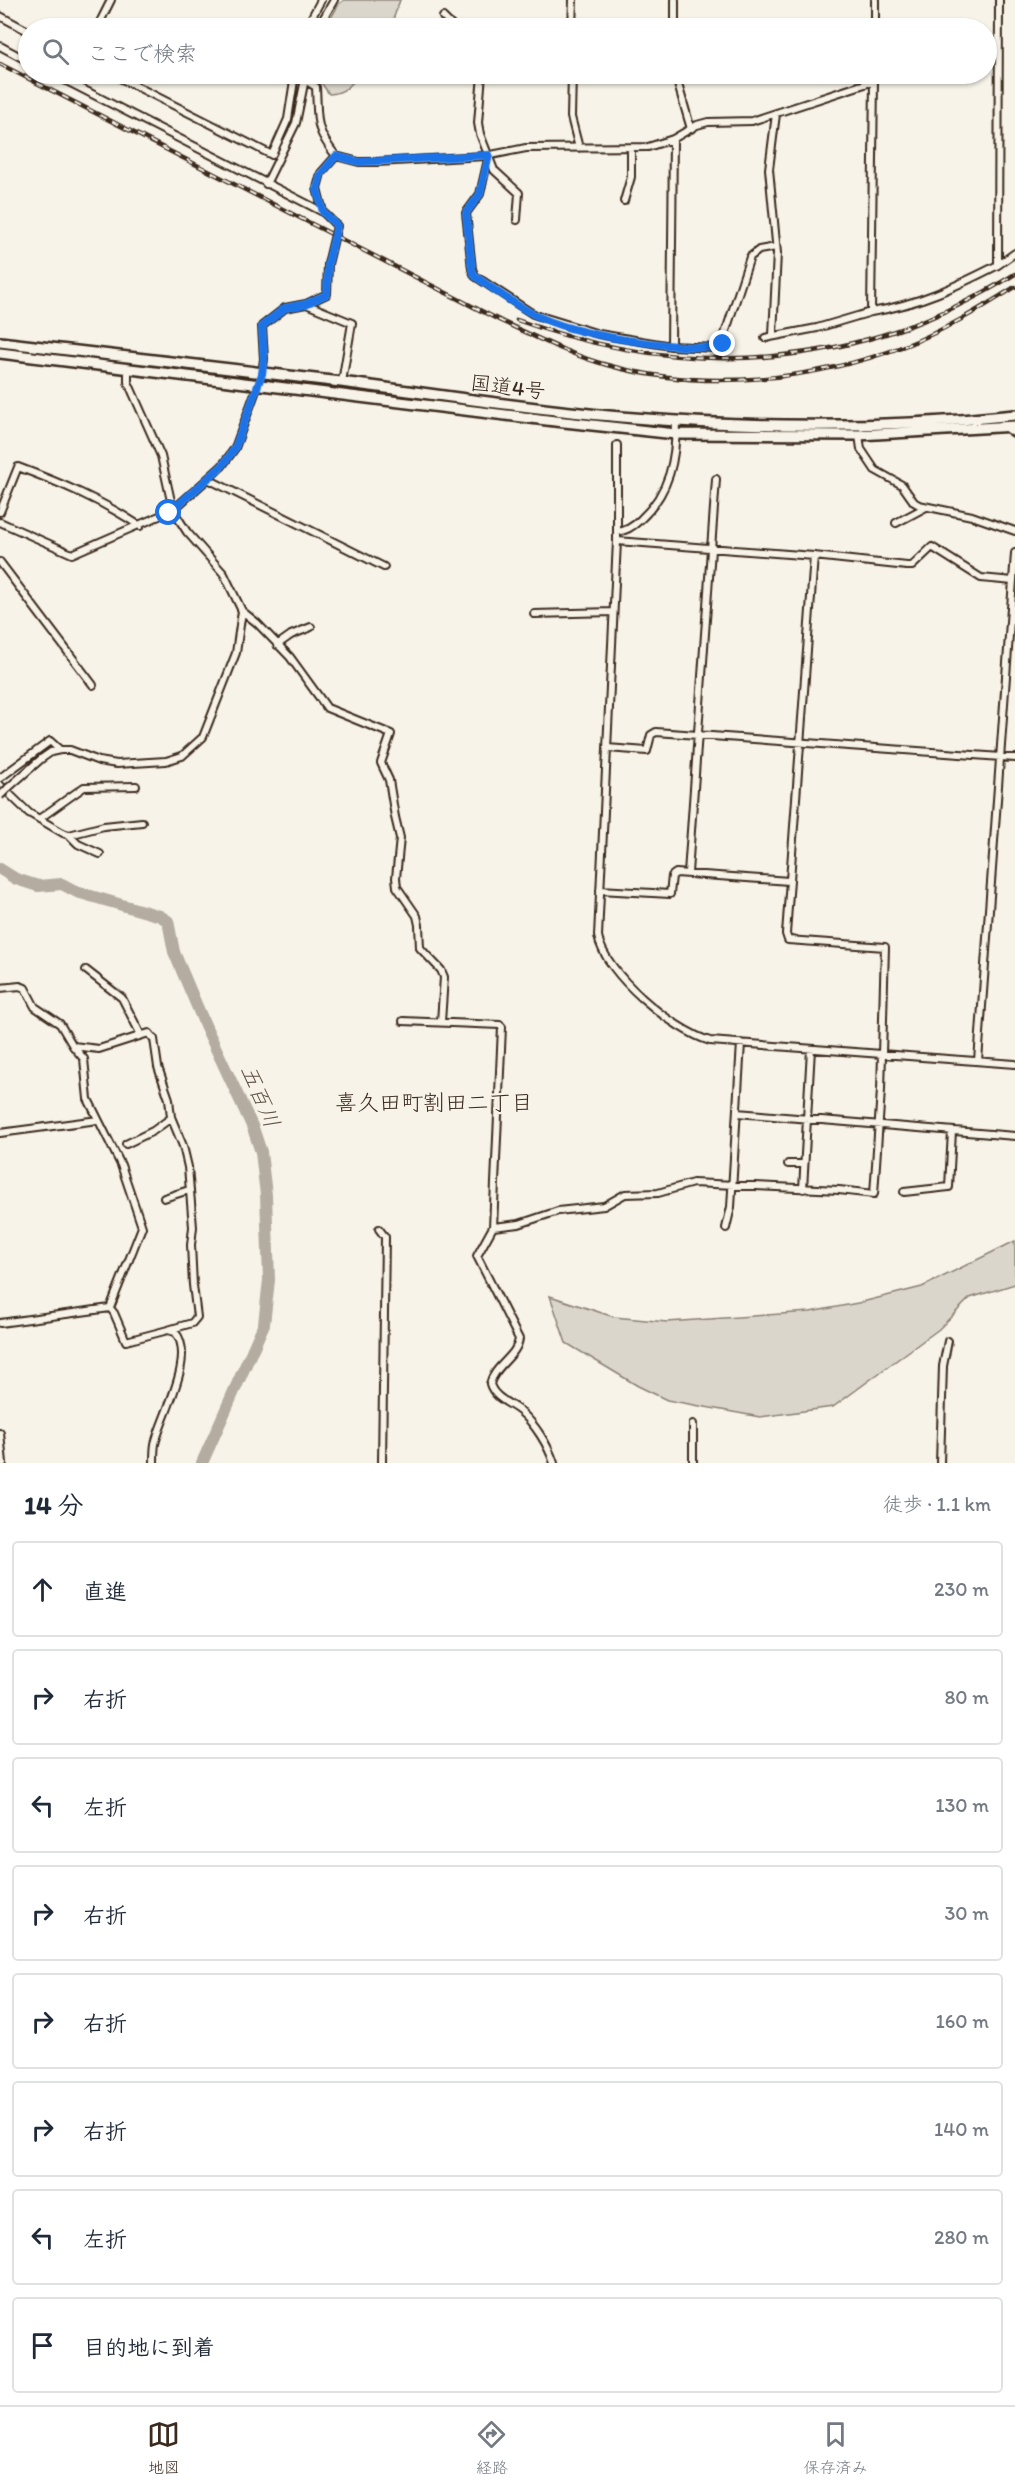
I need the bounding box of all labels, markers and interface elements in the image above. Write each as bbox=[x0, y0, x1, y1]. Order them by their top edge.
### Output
search box bbox=[18, 18, 997, 84]
icon: search bbox=[39, 35, 72, 68]
text: ここで検索 bbox=[87, 40, 197, 67]
route end bbox=[709, 330, 735, 356]
street label: 国道4号 bbox=[469, 369, 547, 404]
route start bbox=[155, 499, 181, 525]
water label: 五百川 bbox=[235, 1061, 286, 1132]
district label: 喜久田町割田二丁目 bbox=[335, 1089, 533, 1116]
text: 14 分 bbox=[24, 1489, 84, 1521]
text: 徒歩 · 1.1 km bbox=[883, 1492, 991, 1516]
icon: ahead bbox=[26, 1573, 59, 1606]
text: 230 m bbox=[934, 1577, 989, 1601]
text: 直進 bbox=[83, 1578, 127, 1605]
icon: right bbox=[26, 1681, 59, 1714]
text: 80 m bbox=[944, 1685, 989, 1709]
text: 右折 bbox=[83, 1686, 127, 1713]
icon: left bbox=[26, 1789, 59, 1822]
text: 130 m bbox=[935, 1793, 989, 1817]
text: 左折 bbox=[83, 1794, 127, 1821]
icon: right bbox=[26, 1897, 59, 1930]
text: 30 m bbox=[944, 1901, 989, 1925]
text: 右折 bbox=[83, 1902, 127, 1929]
icon: right bbox=[26, 2005, 59, 2038]
text: 160 m bbox=[936, 2009, 989, 2033]
text: 右折 bbox=[83, 2010, 127, 2037]
icon: right bbox=[26, 2113, 59, 2146]
text: 140 m bbox=[934, 2117, 989, 2141]
text: 右折 bbox=[83, 2118, 127, 2145]
icon: left bbox=[26, 2221, 59, 2254]
text: 280 m bbox=[934, 2225, 989, 2249]
text: 左折 bbox=[83, 2226, 127, 2253]
icon: arrive bbox=[26, 2329, 59, 2362]
text: 目的地に到着 bbox=[83, 2334, 215, 2361]
tab: 地図 bbox=[147, 2418, 180, 2478]
tab: 経路 bbox=[475, 2418, 508, 2478]
tab: 保存済み bbox=[803, 2418, 867, 2478]

